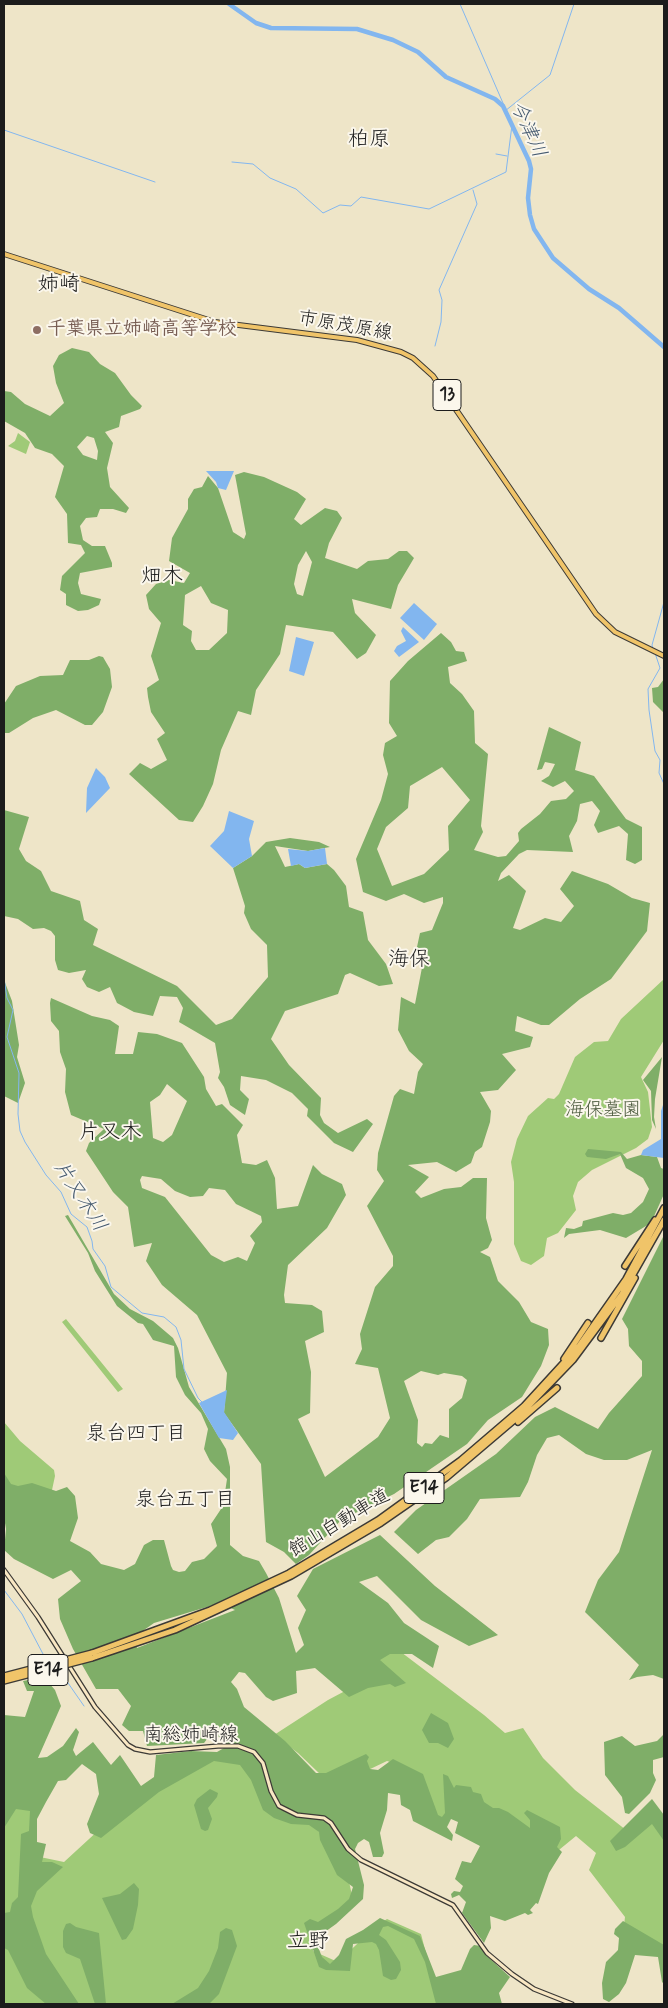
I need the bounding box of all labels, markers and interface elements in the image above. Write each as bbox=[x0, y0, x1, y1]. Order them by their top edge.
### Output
water label: 今津川 bbox=[504, 98, 550, 162]
district label: 柏原 bbox=[348, 128, 390, 154]
district label: 姉崎 bbox=[38, 273, 80, 299]
street label: 市原茂原線 bbox=[296, 308, 394, 346]
place label: 千葉県立姉崎高等学校 bbox=[47, 319, 237, 341]
marker: 千葉県立姉崎高等学校 bbox=[31, 324, 43, 336]
road number: 13 bbox=[433, 380, 461, 410]
district label: 畑木 bbox=[141, 565, 183, 591]
district label: 海保 bbox=[388, 948, 430, 974]
park label: 海保墓園 bbox=[565, 1100, 641, 1122]
district label: 片又木 bbox=[79, 1121, 141, 1147]
water label: 片又木川 bbox=[47, 1157, 111, 1237]
district label: 泉台四丁目 bbox=[86, 1423, 186, 1447]
road number: E14 bbox=[404, 1472, 444, 1504]
street label: 館山自動車道 bbox=[285, 1485, 395, 1563]
district label: 泉台五丁目 bbox=[135, 1489, 235, 1513]
road number: E14 bbox=[28, 1654, 68, 1686]
street label: 南総姉崎線 bbox=[144, 1725, 238, 1747]
district label: 立野 bbox=[287, 1930, 329, 1956]

